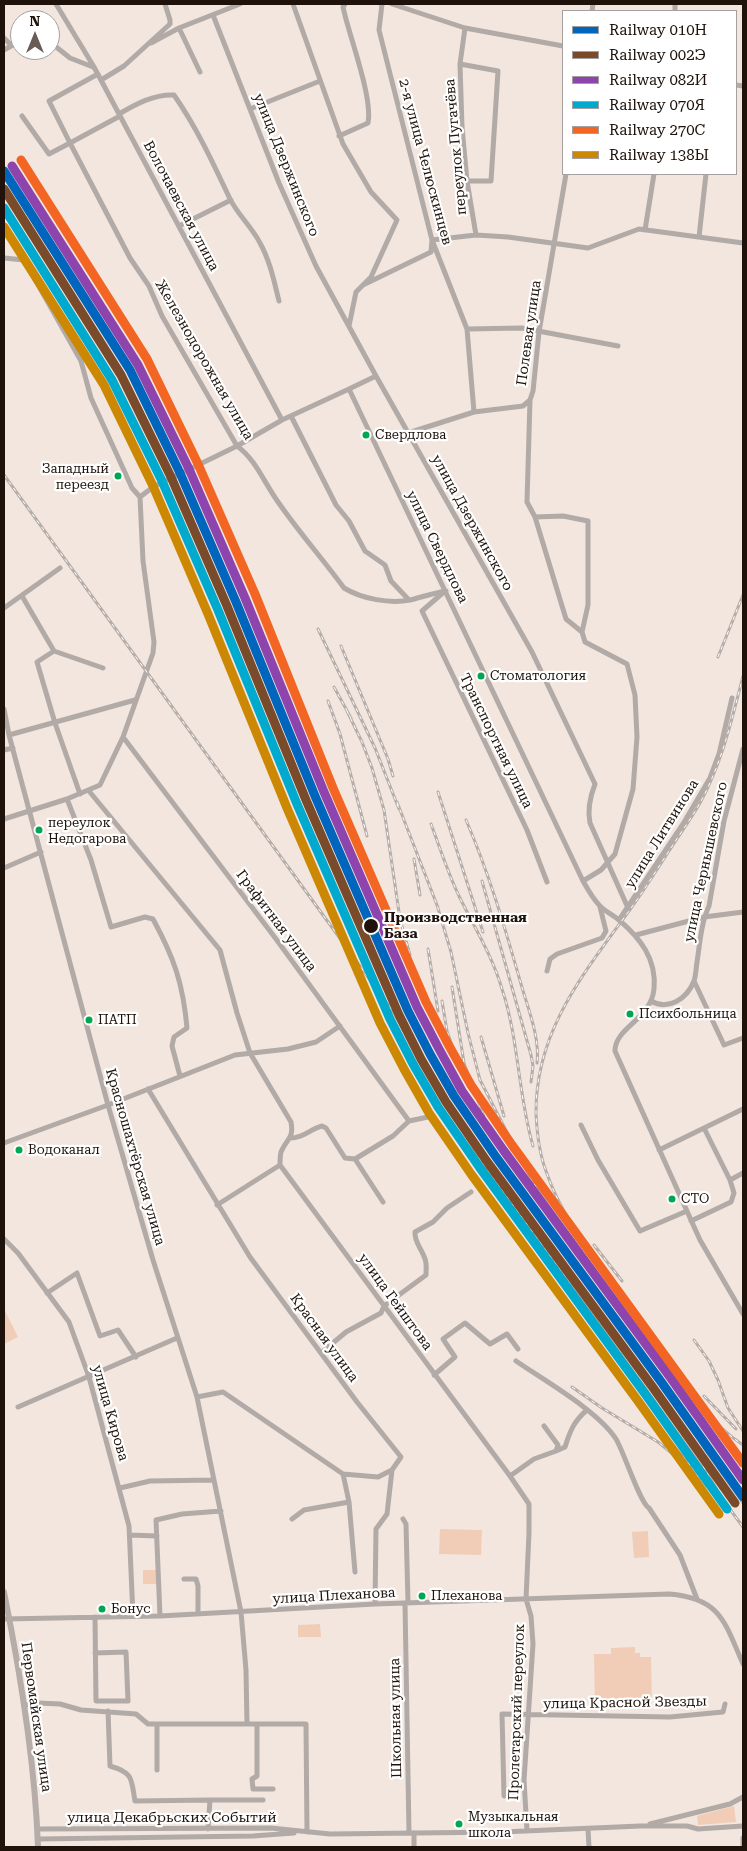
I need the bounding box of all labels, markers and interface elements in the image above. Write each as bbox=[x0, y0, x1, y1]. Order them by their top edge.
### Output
north arrow bbox=[10, 10, 60, 60]
legend bbox=[562, 10, 737, 175]
text: N bbox=[30, 13, 40, 29]
text: Railway 010Н bbox=[609, 21, 707, 39]
text: Railway 002Э bbox=[609, 46, 706, 64]
text: Railway 082И bbox=[609, 71, 707, 89]
street label: 2-я улица Челюскинцев bbox=[395, 77, 455, 247]
street label: переулок Пугачёва bbox=[442, 78, 470, 216]
street label: улица Дзержинского bbox=[250, 91, 322, 239]
text: Railway 070Я bbox=[609, 96, 705, 114]
text: Railway 270С bbox=[609, 121, 705, 139]
street label: Волочаевская улица bbox=[140, 138, 222, 274]
text: Railway 138Ы bbox=[609, 146, 709, 164]
street label: Железнодорожная улица bbox=[151, 277, 257, 443]
street label: Полевая улица bbox=[513, 279, 545, 387]
place label: Свердлова bbox=[375, 427, 446, 443]
marker: Свердлова bbox=[361, 430, 371, 440]
street label: улица Дзержинского bbox=[428, 452, 516, 594]
place label: Западный переезд bbox=[42, 461, 109, 492]
marker: Западный переезд bbox=[113, 471, 123, 481]
street label: улица Свердлова bbox=[402, 488, 472, 606]
place label: Стоматология bbox=[490, 668, 586, 684]
street label: Транспортная улица bbox=[456, 671, 536, 811]
marker: Стоматология bbox=[476, 671, 486, 681]
street label: улица Литвинова bbox=[622, 776, 702, 892]
street label: улица Чернышевского bbox=[681, 780, 731, 944]
place label: переулок Недогарова bbox=[48, 815, 126, 846]
marker: переулок Недогарова bbox=[34, 825, 44, 835]
street label: Графитная улица bbox=[232, 867, 320, 975]
place label: Производственная База bbox=[384, 910, 527, 942]
marker: Производственная База bbox=[362, 917, 380, 935]
place label: Психбольница bbox=[639, 1006, 736, 1022]
marker: Психбольница bbox=[625, 1009, 635, 1019]
place label: ПАТП bbox=[98, 1012, 137, 1028]
marker: ПАТП bbox=[84, 1015, 94, 1025]
street label: Красношахтёрская улица bbox=[102, 1067, 168, 1247]
place label: Водоканал bbox=[28, 1142, 100, 1158]
marker: Водоканал bbox=[14, 1145, 24, 1155]
place label: СТО bbox=[681, 1191, 709, 1207]
marker: СТО bbox=[667, 1194, 677, 1204]
street label: улица Гейштова bbox=[354, 1250, 436, 1354]
street label: Красная улица bbox=[286, 1290, 362, 1386]
street label: улица Кирова bbox=[88, 1363, 132, 1463]
street label: улица Плеханова bbox=[272, 1584, 396, 1608]
place label: Плеханова bbox=[431, 1588, 502, 1604]
marker: Плеханова bbox=[417, 1591, 427, 1601]
place label: Бонус bbox=[111, 1601, 150, 1617]
marker: Бонус bbox=[97, 1604, 107, 1614]
street label: Пролетарский переулок bbox=[506, 1623, 528, 1801]
street label: Первомайская улица bbox=[17, 1641, 55, 1793]
street label: Школьная улица bbox=[387, 1658, 405, 1778]
street label: улица Красной Звезды bbox=[543, 1693, 707, 1713]
place label: Музыкальная школа bbox=[468, 1809, 558, 1840]
street label: улица Декабрьских Событий bbox=[67, 1810, 277, 1826]
marker: Музыкальная школа bbox=[454, 1819, 464, 1829]

